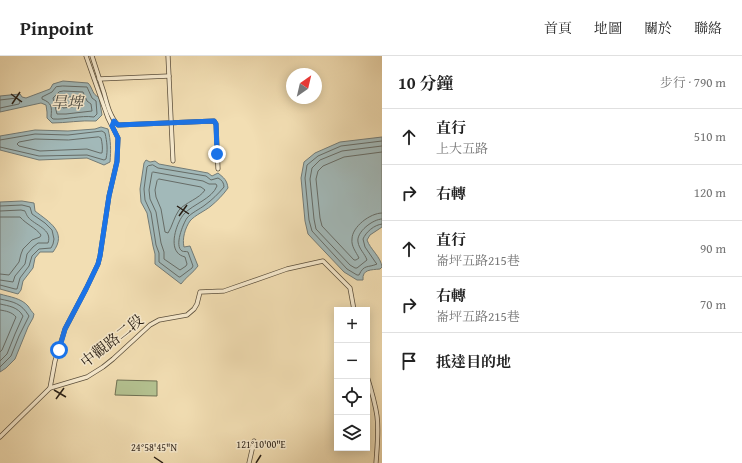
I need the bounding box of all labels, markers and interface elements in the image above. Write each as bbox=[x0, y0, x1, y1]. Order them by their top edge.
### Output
text: Pinpoint bbox=[20, 14, 93, 42]
text: 首頁 bbox=[544, 18, 572, 38]
text: 地圖 bbox=[594, 18, 622, 38]
text: 關於 bbox=[644, 18, 672, 38]
text: 聯絡 bbox=[694, 18, 722, 38]
north arrow bbox=[286, 68, 322, 104]
text: 10 分鐘 bbox=[398, 70, 453, 95]
text: 步行 · 790 m bbox=[660, 73, 726, 92]
water label: 旱埤 bbox=[51, 90, 85, 114]
text: 直行 bbox=[436, 117, 466, 138]
icon: ahead bbox=[398, 126, 420, 148]
text: 510 m bbox=[694, 127, 726, 146]
text: 上大五路 bbox=[436, 139, 488, 158]
route end bbox=[208, 145, 226, 163]
icon: right bbox=[398, 182, 420, 204]
text: 右轉 bbox=[436, 183, 466, 204]
text: 120 m bbox=[694, 183, 726, 202]
text: 直行 bbox=[436, 229, 466, 250]
icon: ahead bbox=[398, 238, 420, 260]
text: 90 m bbox=[700, 239, 726, 258]
text: 崙坪五路215巷 bbox=[436, 251, 520, 270]
text: 右轉 bbox=[436, 285, 466, 306]
icon: right bbox=[398, 294, 420, 316]
text: 70 m bbox=[700, 295, 726, 314]
map controls bbox=[334, 307, 370, 451]
button: + bbox=[334, 307, 370, 343]
text: 崙坪五路215巷 bbox=[436, 307, 520, 326]
street label: 中觀路二段 bbox=[76, 309, 148, 372]
route start bbox=[50, 341, 68, 359]
button: − bbox=[334, 343, 370, 379]
icon: arrive bbox=[398, 350, 420, 372]
text: 抵達目的地 bbox=[436, 351, 511, 372]
button: locate bbox=[334, 379, 370, 415]
button: layers bbox=[334, 415, 370, 451]
text: 121°10'00"E bbox=[236, 437, 286, 452]
text: 24°58'45"N bbox=[131, 440, 177, 455]

